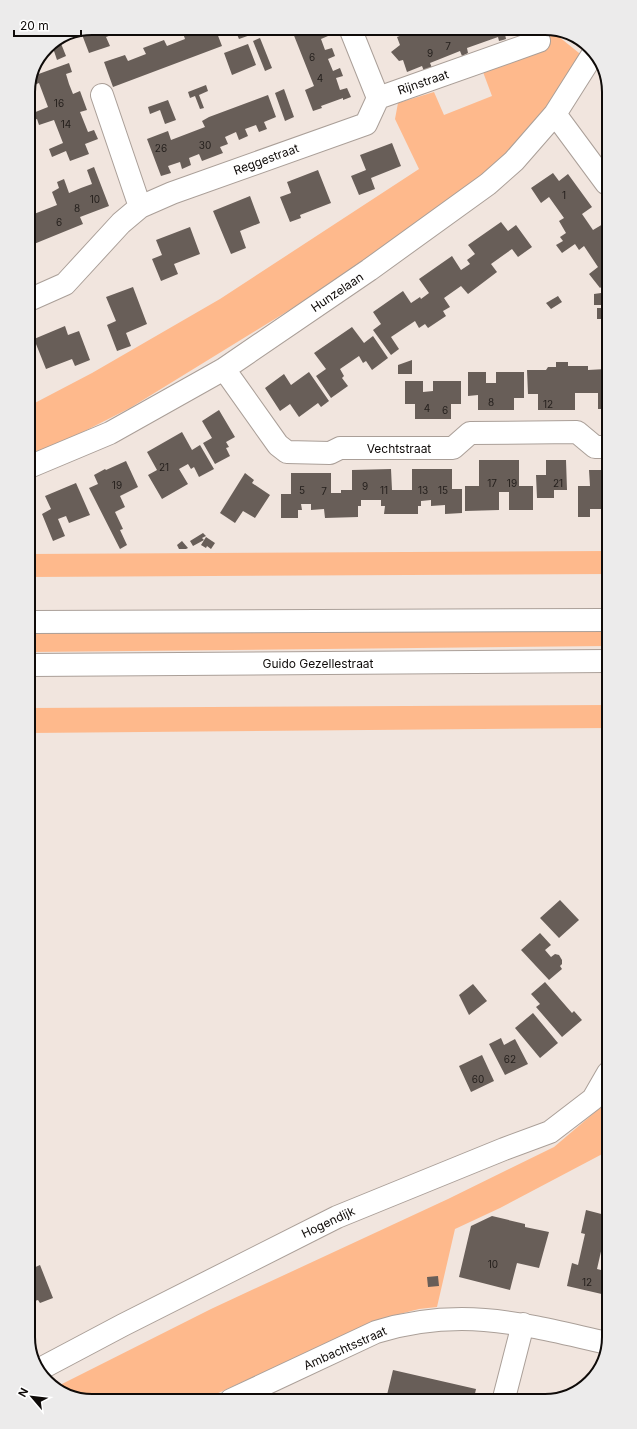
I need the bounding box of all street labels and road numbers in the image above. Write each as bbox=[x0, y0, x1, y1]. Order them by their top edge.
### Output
street label: Rijnstraat bbox=[396, 66, 450, 98]
street label: Reggestraat bbox=[231, 140, 301, 178]
street label: Hunzelaan bbox=[308, 269, 366, 315]
street label: Vechtstraat bbox=[367, 441, 431, 456]
street label: Guido Gezellestraat bbox=[262, 656, 374, 671]
street label: Hogendijk bbox=[299, 1203, 358, 1241]
street label: Ambachtsstraat bbox=[301, 1323, 389, 1373]

